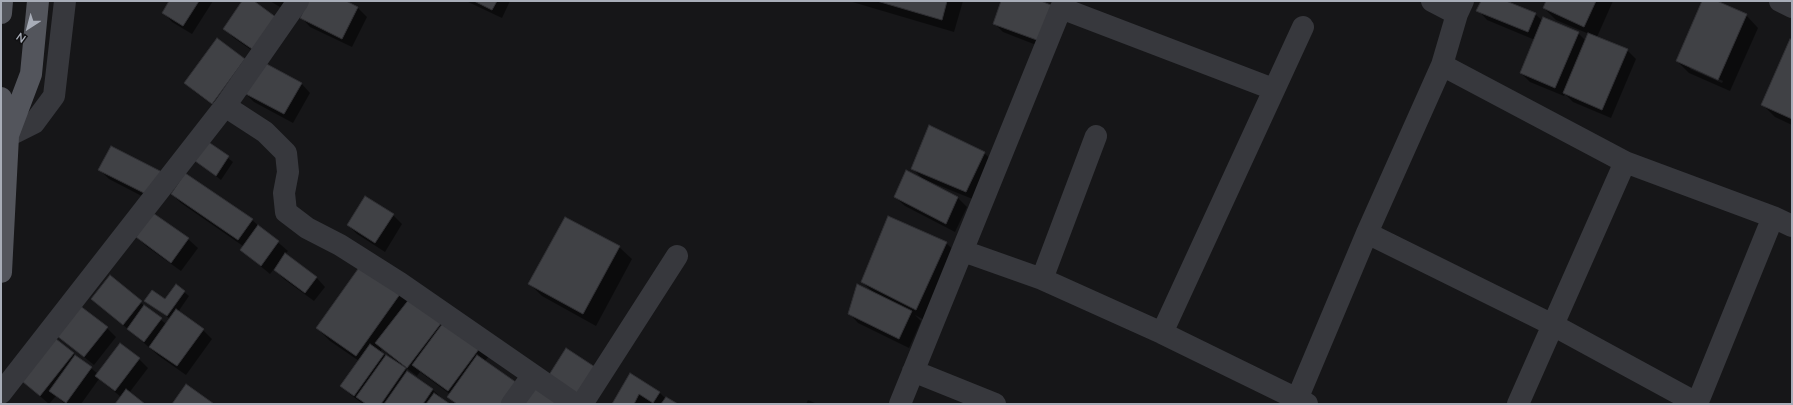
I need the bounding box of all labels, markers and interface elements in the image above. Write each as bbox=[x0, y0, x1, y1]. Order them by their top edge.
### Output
north arrow bbox=[8, 8, 48, 48]
text: N bbox=[13, 30, 28, 46]

